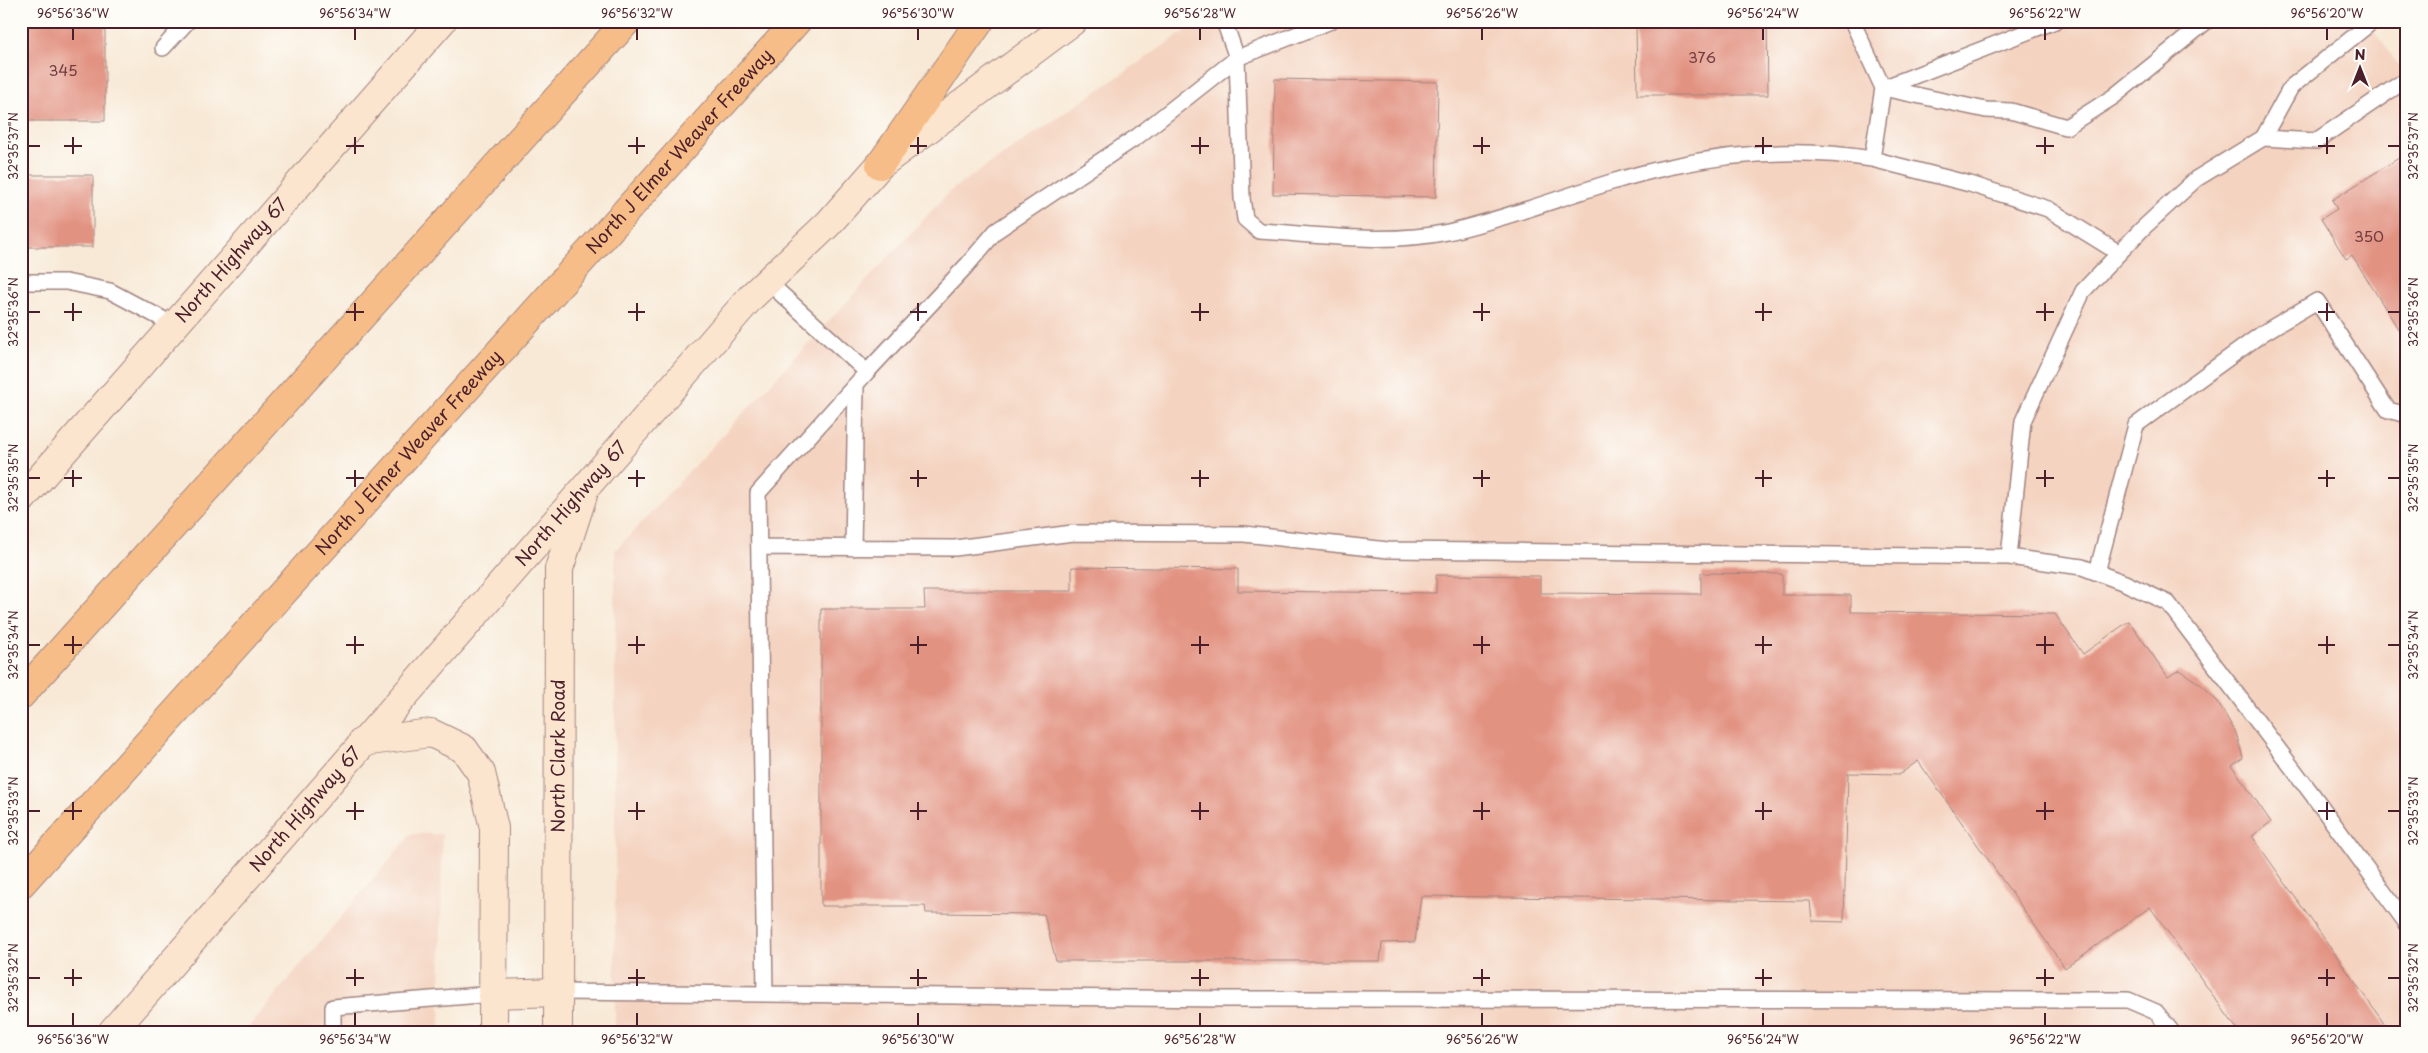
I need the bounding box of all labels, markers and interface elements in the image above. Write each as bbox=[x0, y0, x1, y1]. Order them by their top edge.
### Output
text: 96°56'36"W bbox=[37, 4, 110, 22]
text: 96°56'34"W bbox=[319, 4, 391, 22]
text: 96°56'32"W bbox=[601, 4, 674, 22]
text: 96°56'30"W bbox=[882, 4, 955, 22]
text: 96°56'28"W bbox=[1164, 4, 1237, 22]
text: 96°56'26"W bbox=[1446, 4, 1519, 22]
text: 96°56'24"W bbox=[1727, 4, 1800, 22]
text: 96°56'22"W bbox=[2009, 4, 2082, 22]
text: 96°56'20"W bbox=[2291, 4, 2364, 22]
street label: North J Elmer Weaver Freeway bbox=[579, 42, 778, 259]
north arrow bbox=[2336, 42, 2386, 92]
text: N bbox=[2354, 44, 2366, 65]
house number: 376 bbox=[1688, 45, 1716, 68]
house number: 345 bbox=[48, 58, 78, 81]
text: 32°35'37"N bbox=[4, 112, 22, 180]
text: 32°35'37"N bbox=[2404, 112, 2422, 180]
street label: North Highway 67 bbox=[168, 191, 293, 328]
house number: 350 bbox=[2354, 224, 2384, 247]
text: 32°35'36"N bbox=[4, 277, 22, 347]
text: 32°35'36"N bbox=[2404, 277, 2422, 347]
street label: North J Elmer Weaver Freeway bbox=[308, 343, 507, 560]
street label: North Highway 67 bbox=[508, 434, 632, 572]
text: 32°35'35"N bbox=[4, 443, 22, 513]
text: 32°35'35"N bbox=[2404, 443, 2422, 513]
text: 32°35'34"N bbox=[4, 610, 22, 680]
text: 32°35'34"N bbox=[2404, 610, 2422, 680]
street label: North Clark Road bbox=[543, 679, 571, 833]
street label: North Highway 67 bbox=[242, 740, 367, 877]
text: 32°35'33"N bbox=[4, 776, 22, 846]
text: 32°35'33"N bbox=[2404, 776, 2422, 846]
text: 32°35'32"N bbox=[4, 943, 22, 1013]
text: 32°35'32"N bbox=[2404, 943, 2422, 1013]
text: 96°56'36"W bbox=[37, 1030, 110, 1048]
text: 96°56'34"W bbox=[319, 1030, 391, 1048]
text: 96°56'32"W bbox=[601, 1030, 674, 1048]
text: 96°56'30"W bbox=[882, 1030, 955, 1048]
text: 96°56'28"W bbox=[1164, 1030, 1237, 1048]
text: 96°56'26"W bbox=[1446, 1030, 1519, 1048]
text: 96°56'24"W bbox=[1727, 1030, 1800, 1048]
text: 96°56'22"W bbox=[2009, 1030, 2082, 1048]
text: 96°56'20"W bbox=[2291, 1030, 2364, 1048]

